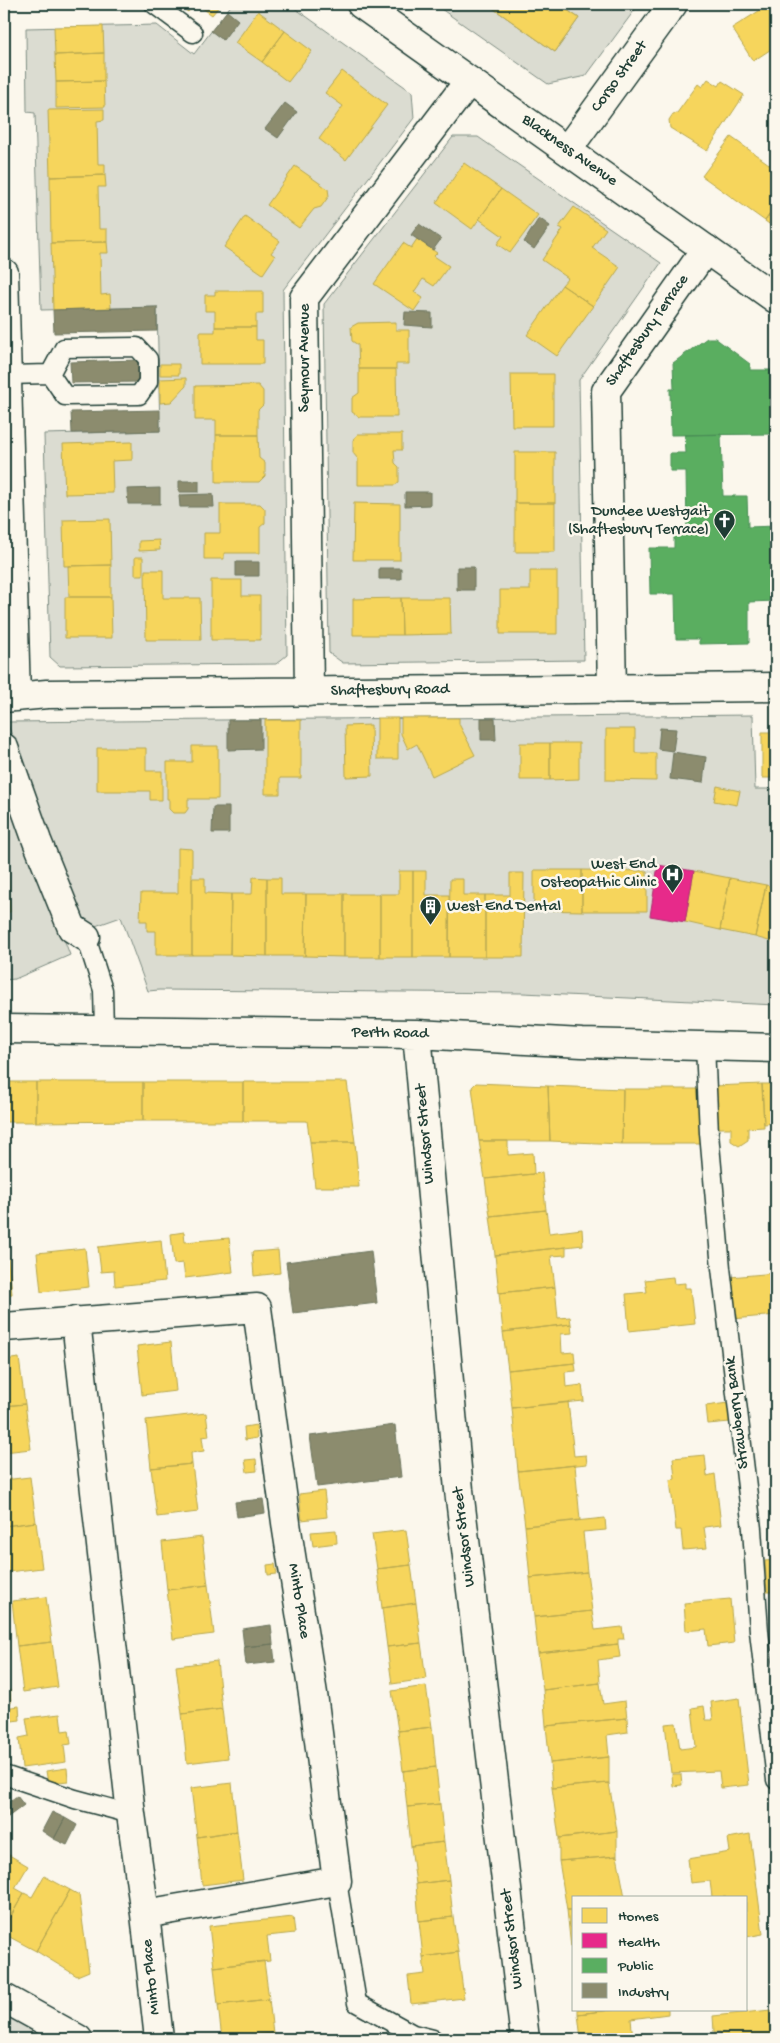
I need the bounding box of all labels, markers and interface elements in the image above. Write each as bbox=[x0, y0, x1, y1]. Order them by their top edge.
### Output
street label: Corso Street bbox=[588, 37, 653, 116]
street label: Blackness Avenue bbox=[517, 110, 621, 192]
street label: Shaftesbury Terrace bbox=[602, 271, 694, 391]
street label: Seymour Avenue bbox=[296, 303, 315, 412]
place label: Dundee Westgait (Shaftesbury Terrace) bbox=[568, 503, 710, 540]
church icon: Dundee Westgait (Shaftesbury Terrace) bbox=[713, 509, 737, 540]
street label: Shaftesbury Road bbox=[330, 680, 451, 702]
place label: West End Osteopathic Clinic bbox=[541, 856, 658, 893]
hospital icon: West End Osteopathic Clinic bbox=[660, 862, 684, 893]
building icon: West End Dental bbox=[419, 895, 443, 926]
place label: West End Dental bbox=[447, 898, 561, 917]
street label: Perth Road bbox=[351, 1024, 430, 1044]
street label: Windsor Street bbox=[412, 1082, 440, 1185]
street label: Strawberry Bank bbox=[721, 1354, 754, 1470]
street label: Windsor Street bbox=[449, 1485, 481, 1588]
street label: Minto Place bbox=[283, 1562, 313, 1641]
street label: Windsor Street bbox=[497, 1887, 529, 1990]
legend bbox=[572, 1896, 748, 2010]
text: Homes bbox=[618, 1908, 659, 1926]
text: Health bbox=[618, 1934, 660, 1952]
street label: Minto Place bbox=[139, 1938, 165, 2016]
text: Public bbox=[617, 1958, 654, 1976]
text: Industry bbox=[618, 1984, 670, 2002]

